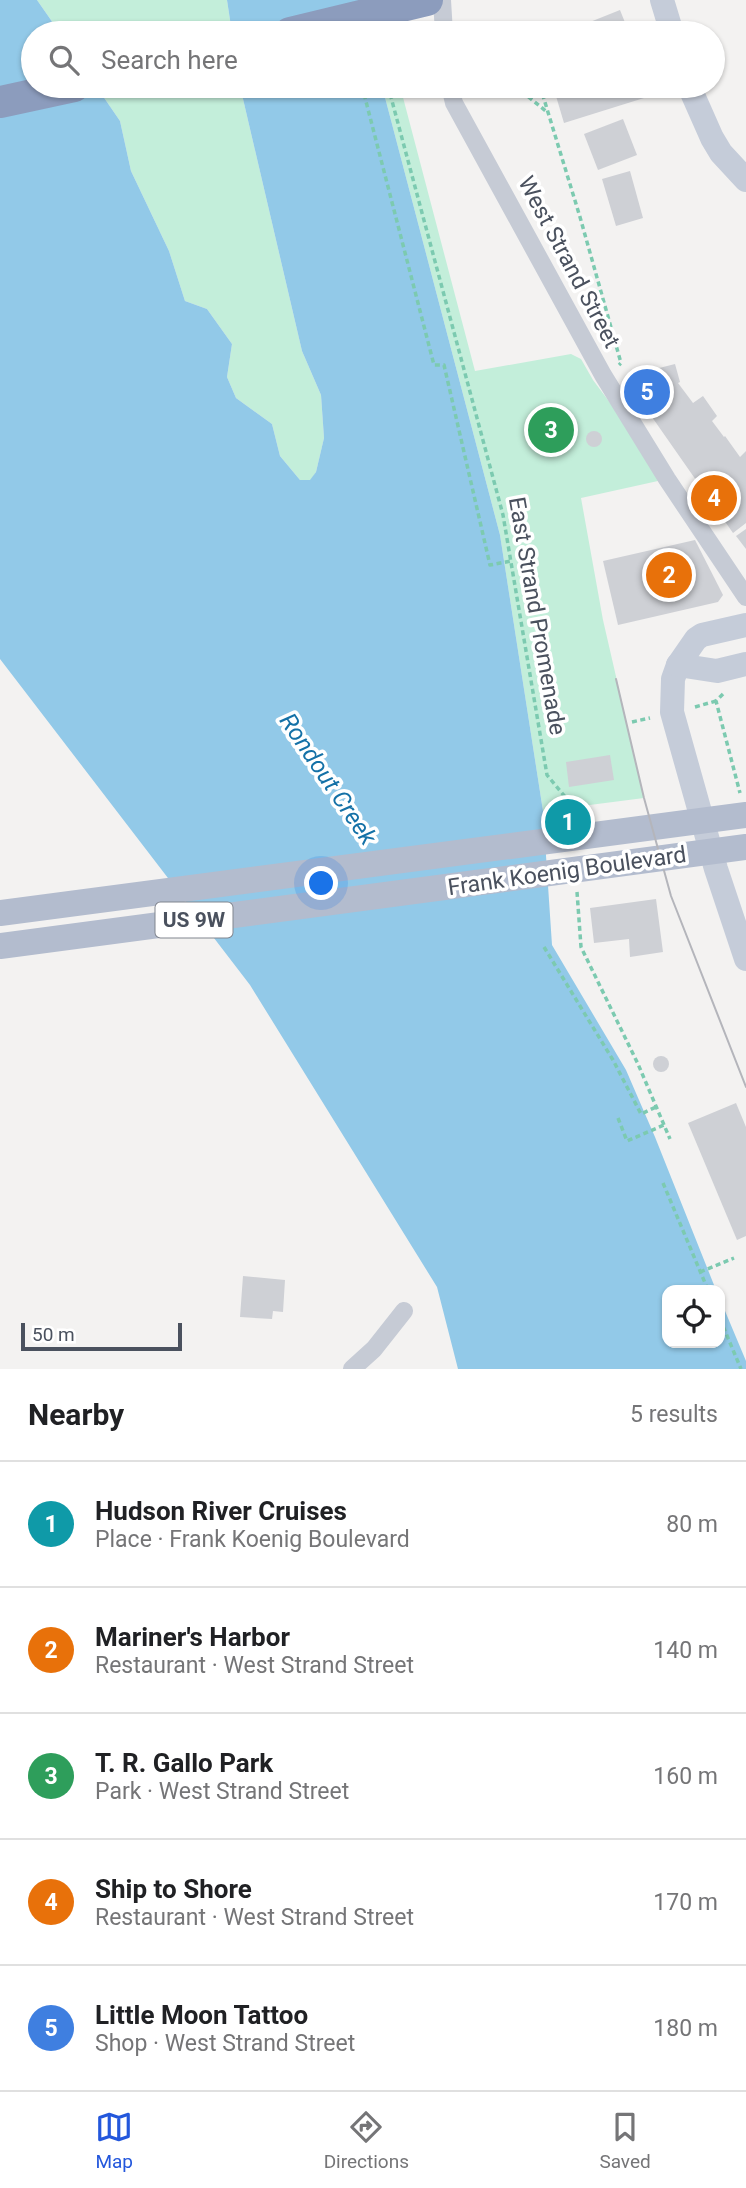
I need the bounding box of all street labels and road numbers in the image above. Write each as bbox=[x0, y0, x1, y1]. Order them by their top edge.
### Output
street label: West Strand Street bbox=[512, 172, 626, 352]
street label: East Strand Promenade bbox=[503, 495, 571, 737]
street label: Frank Koenig Boulevard bbox=[446, 841, 688, 901]
road number: US 9W bbox=[156, 902, 232, 937]

